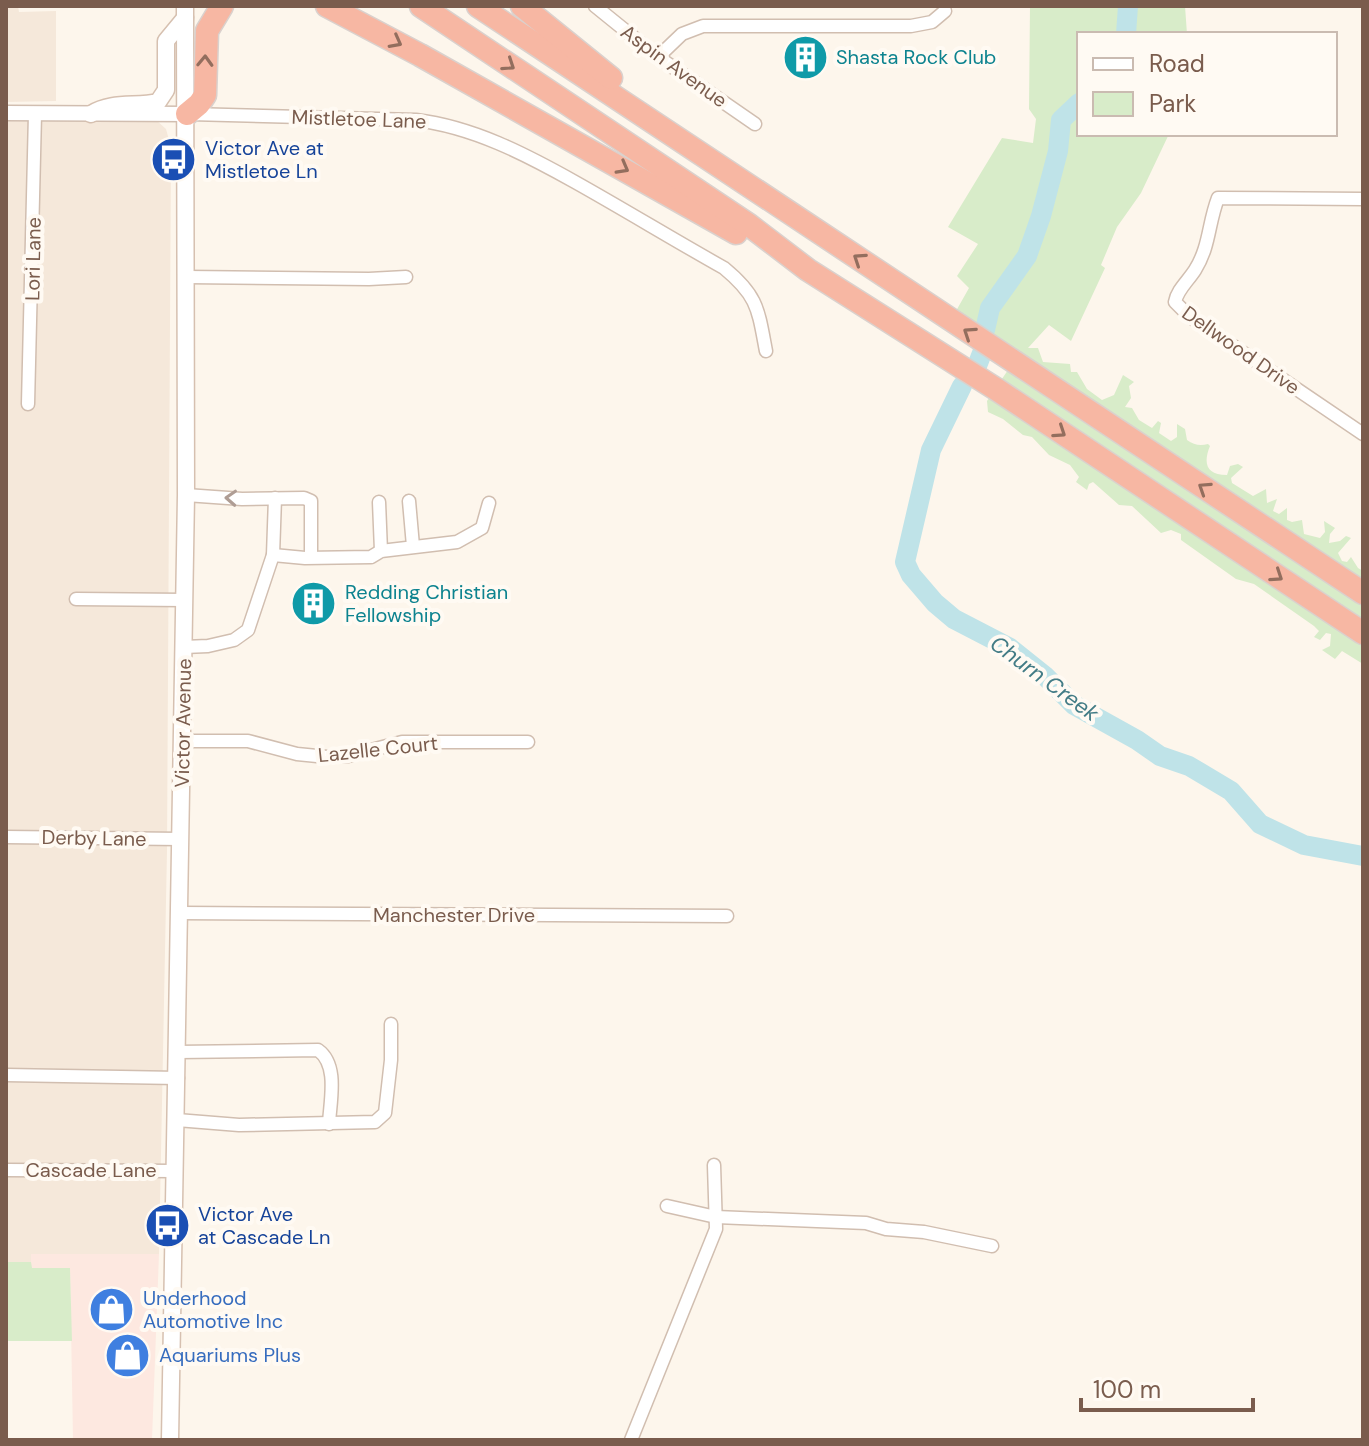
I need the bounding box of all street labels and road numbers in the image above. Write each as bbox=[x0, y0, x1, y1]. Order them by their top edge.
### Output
street label: Aspin Avenue bbox=[616, 19, 732, 113]
street label: Mistletoe Lane bbox=[291, 104, 427, 134]
street label: Lori Lane bbox=[19, 217, 47, 301]
street label: Dellwood Drive bbox=[1177, 300, 1305, 400]
street label: Victor Avenue bbox=[169, 658, 197, 788]
street label: Lazelle Court bbox=[317, 730, 439, 768]
street label: Derby Lane bbox=[41, 824, 147, 852]
street label: Manchester Drive bbox=[373, 902, 535, 928]
street label: Cascade Lane bbox=[25, 1157, 157, 1183]

